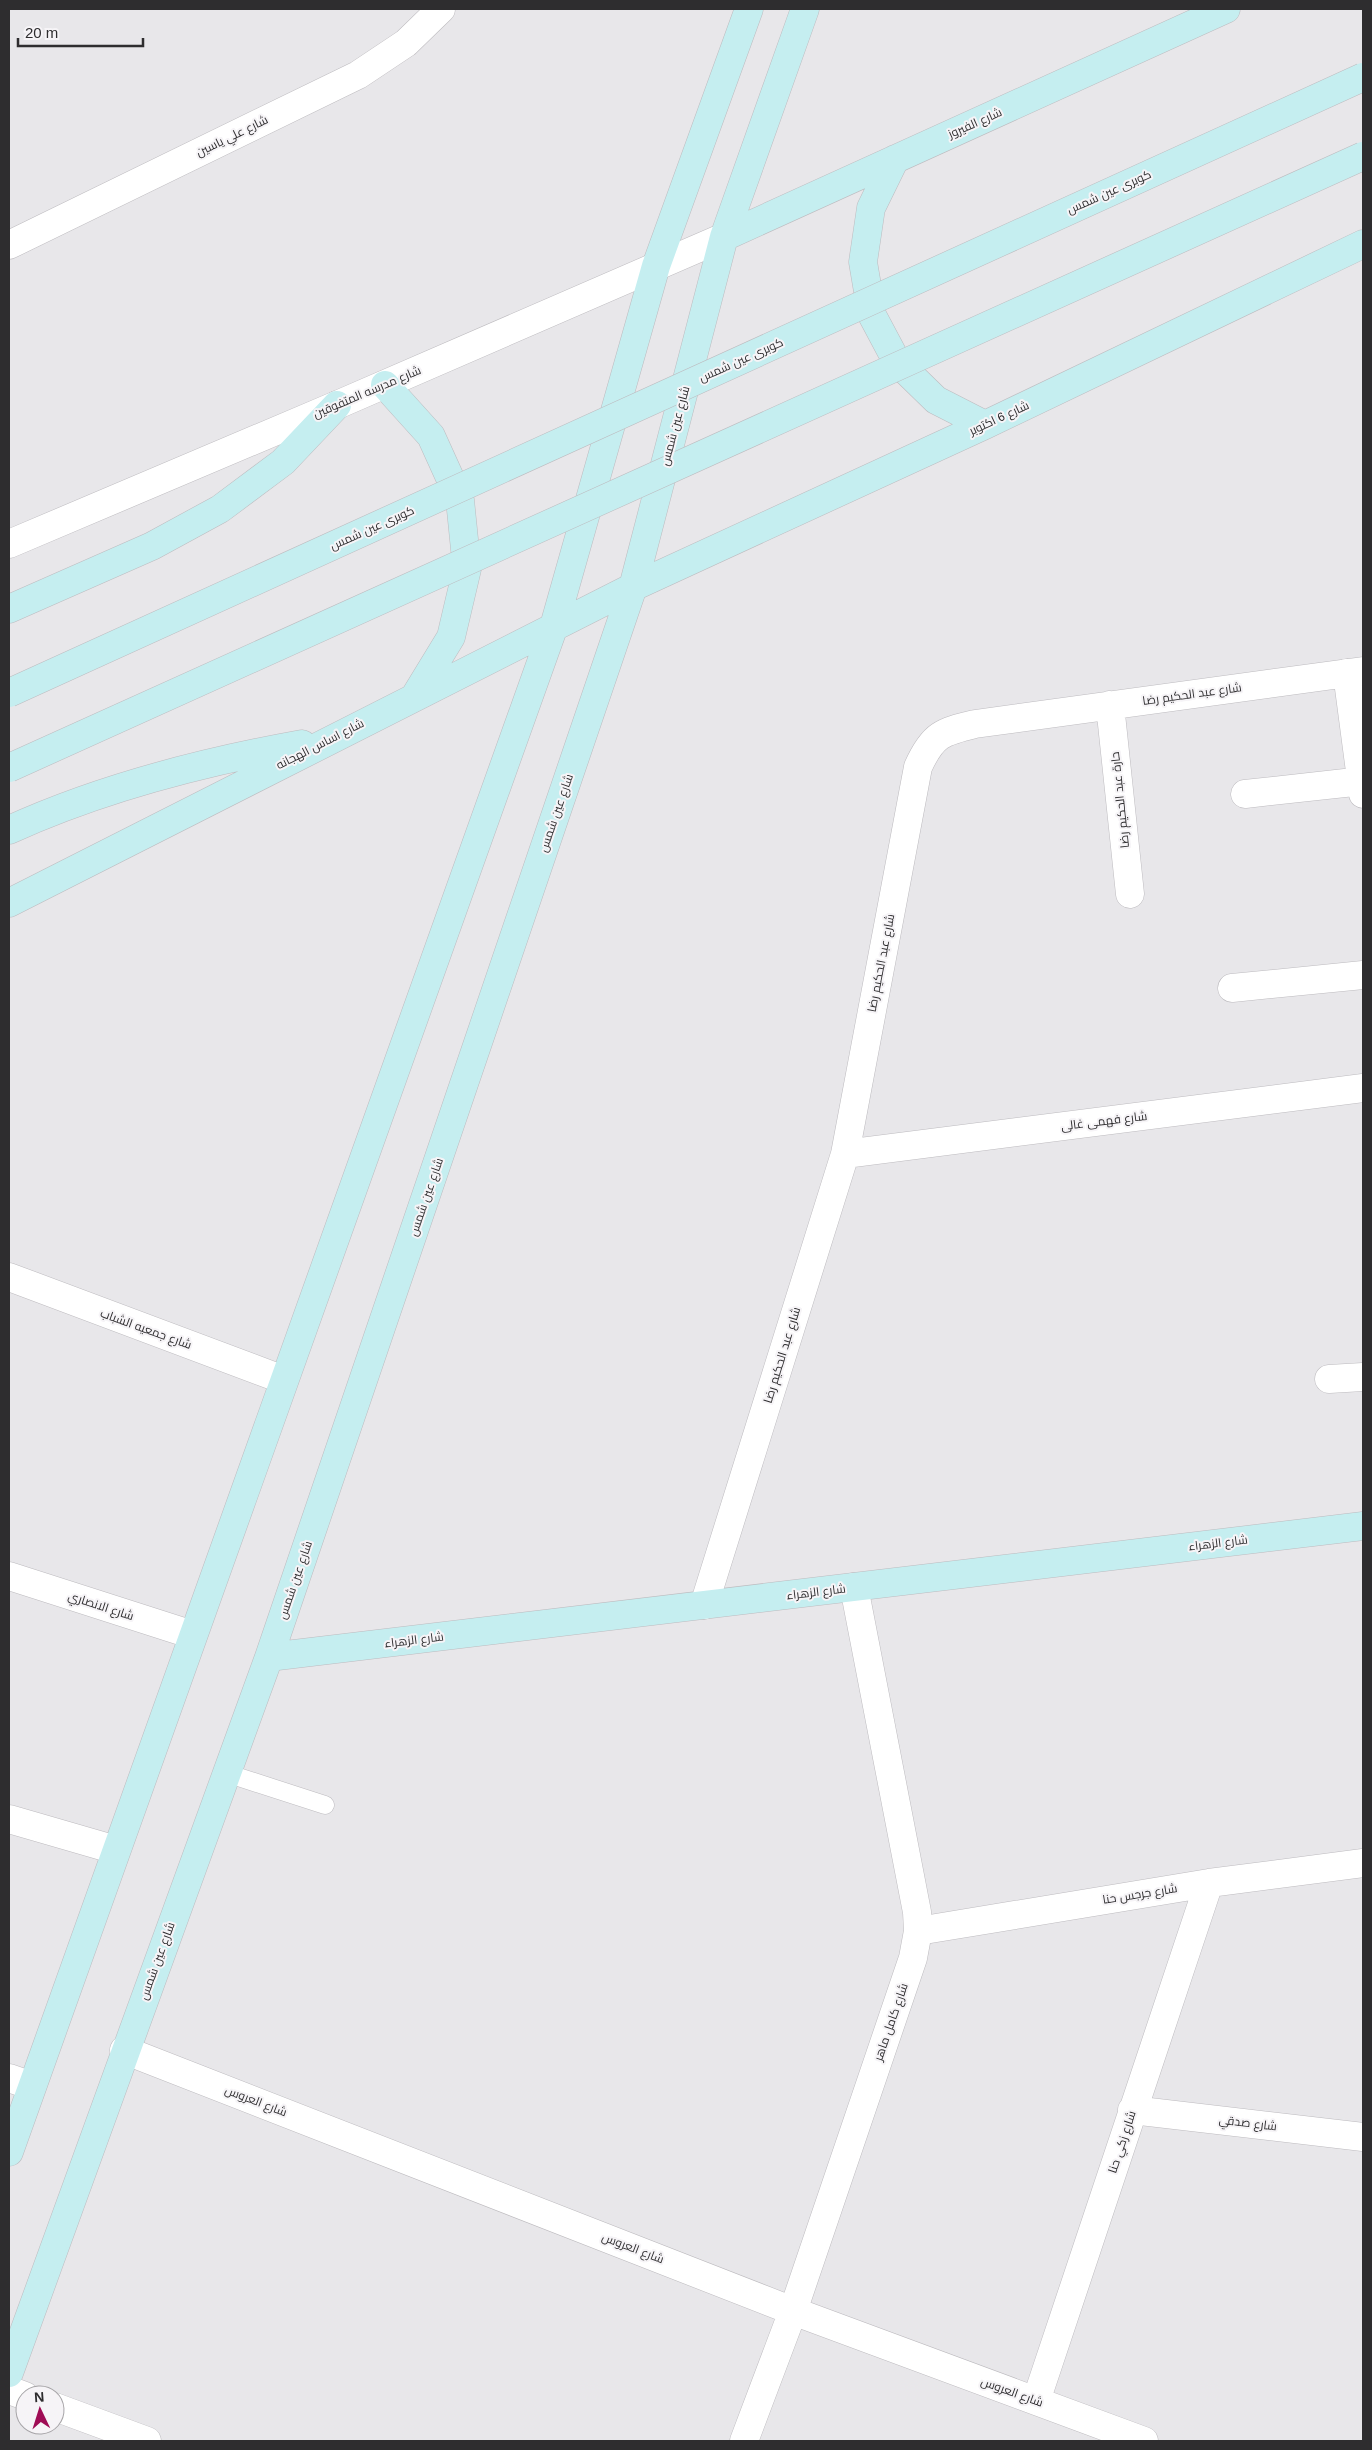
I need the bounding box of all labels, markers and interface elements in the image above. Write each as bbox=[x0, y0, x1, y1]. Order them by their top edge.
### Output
scale bar bbox=[18, 15, 142, 47]
text: 20 m bbox=[25, 24, 58, 41]
street label: شارع الفيروز bbox=[945, 105, 1005, 142]
street label: شارع علي ياسين bbox=[194, 113, 272, 162]
street label: كوبرى عين شمس bbox=[1065, 167, 1153, 217]
street label: كوبرى عين شمس bbox=[697, 335, 785, 385]
street label: شارع مدرسه المتفوقين bbox=[311, 363, 424, 422]
street label: شارع عين شمس bbox=[658, 385, 693, 468]
street label: شارع 6 اكتوبر bbox=[966, 398, 1032, 439]
street label: كوبرى عين شمس bbox=[328, 503, 416, 553]
street label: شارع عبد الحكيم رضا bbox=[1142, 680, 1243, 709]
street label: شارع اساس الهجانه bbox=[274, 716, 367, 773]
street label: حارة عبد الحكيم رضا bbox=[1108, 751, 1133, 849]
street label: شارع عين شمس bbox=[536, 772, 577, 854]
street label: شارع عبد الحكيم رضا bbox=[865, 913, 898, 1014]
street label: شارع فهمى غالى bbox=[1060, 1109, 1148, 1134]
street label: شارع عين شمس bbox=[406, 1156, 447, 1238]
street label: شارع عبد الحكيم رضا bbox=[761, 1305, 804, 1405]
street label: شارع جمعيه الشباب bbox=[98, 1306, 194, 1353]
street label: شارع الزهراء bbox=[1188, 1532, 1249, 1555]
street label: شارع عين شمس bbox=[275, 1539, 316, 1621]
street label: شارع الزهراء bbox=[786, 1581, 847, 1604]
street label: شارع الانصاري bbox=[65, 1589, 136, 1626]
street label: شارع الزهراء bbox=[384, 1629, 445, 1652]
street label: شارع جرجس حنا bbox=[1102, 1881, 1179, 1908]
street label: شارع عين شمس bbox=[136, 1920, 179, 2002]
street label: شارع كامل ماهر bbox=[871, 1981, 912, 2064]
street label: شارع العروس bbox=[223, 2083, 289, 2120]
street label: شارع زكي حنا bbox=[1105, 2109, 1142, 2176]
street label: شارع صدقي bbox=[1218, 2112, 1278, 2136]
street label: شارع العروس bbox=[600, 2230, 666, 2267]
street label: شارع العروس bbox=[979, 2374, 1045, 2411]
north arrow bbox=[15, 2385, 65, 2435]
text: N bbox=[33, 2389, 45, 2405]

